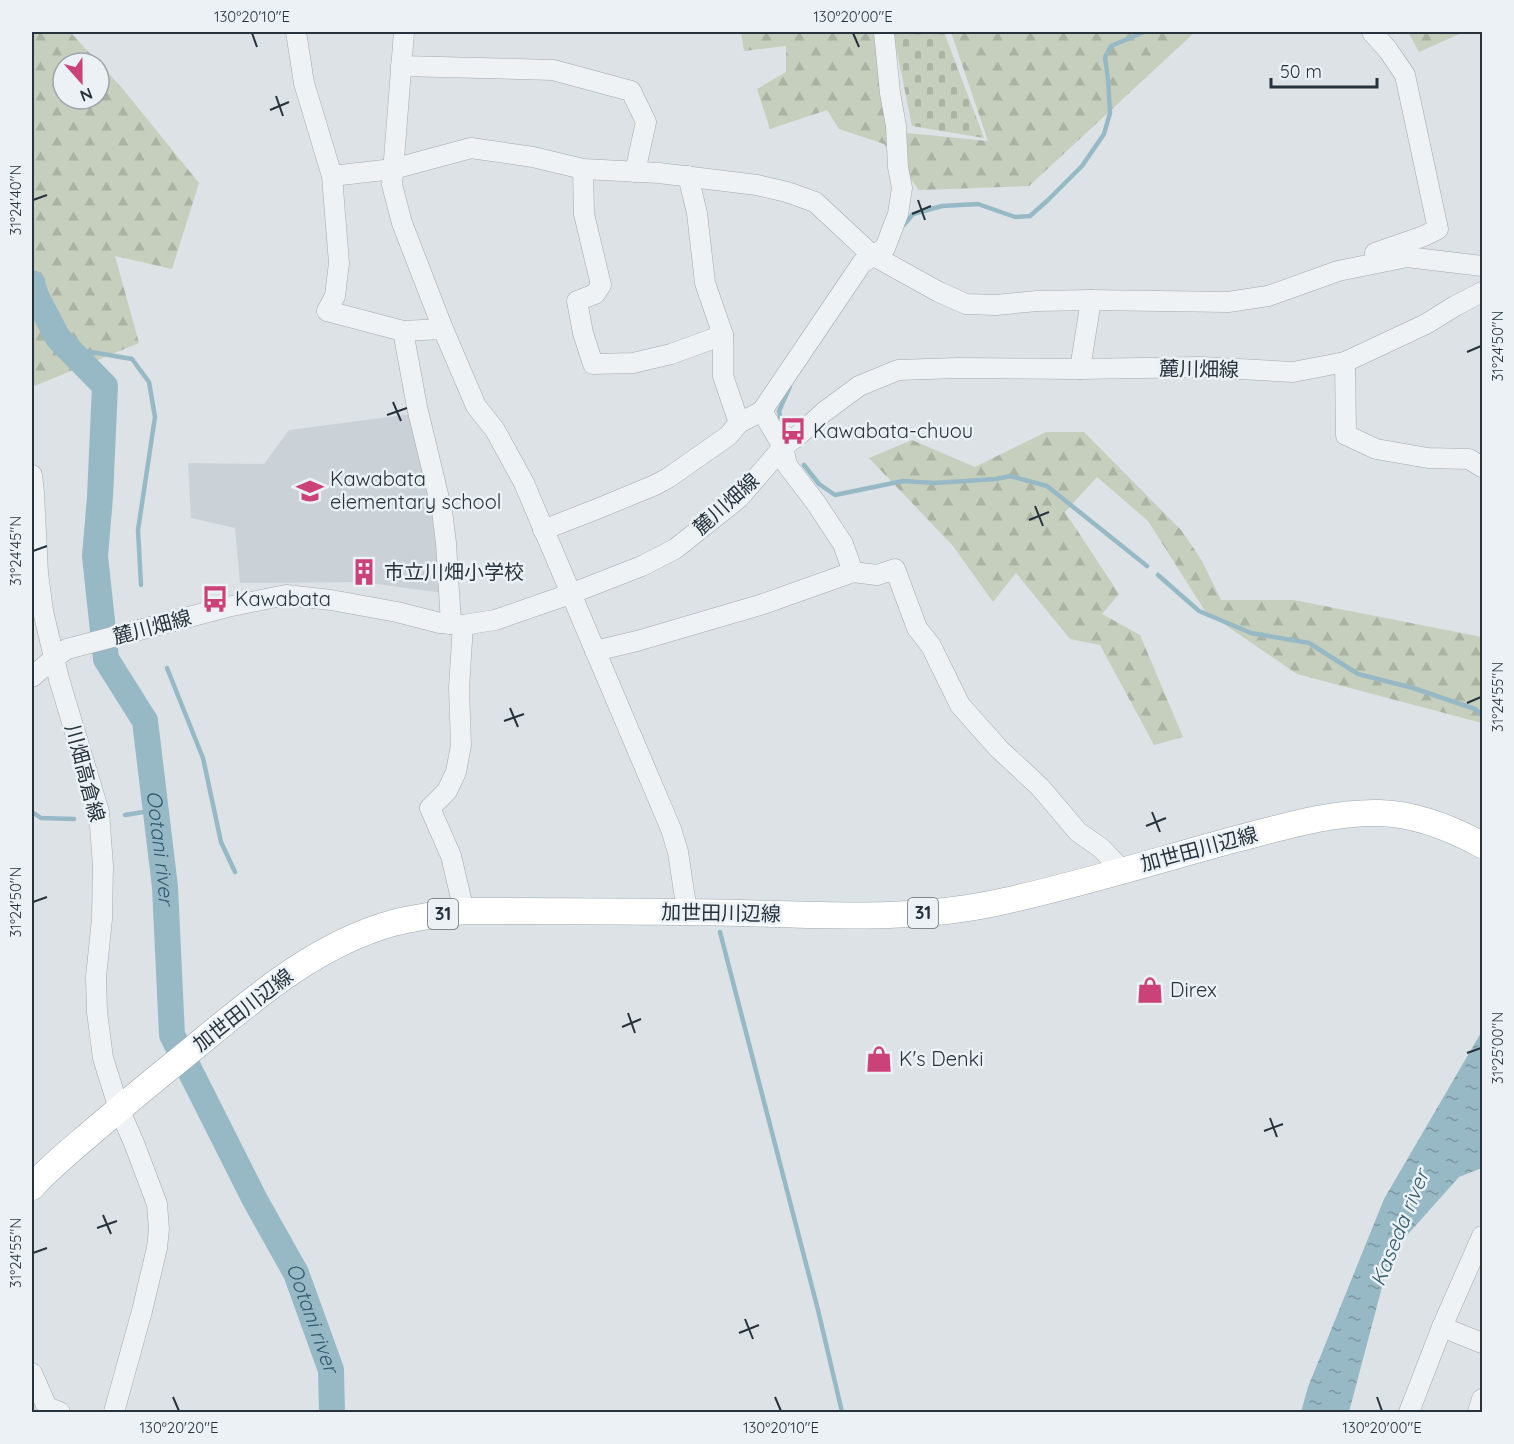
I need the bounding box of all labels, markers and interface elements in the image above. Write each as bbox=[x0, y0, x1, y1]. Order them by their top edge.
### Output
text: 130°20'10"E bbox=[214, 7, 290, 26]
text: 130°20'00"E bbox=[813, 7, 893, 26]
north arrow bbox=[51, 51, 111, 111]
scale bar bbox=[1271, 51, 1378, 89]
text: 50 m bbox=[1280, 60, 1322, 83]
text: N bbox=[77, 84, 95, 106]
text: 31°24'40"N bbox=[6, 165, 25, 235]
text: 31°24'50"N bbox=[1488, 310, 1507, 382]
street label: 麓川畑線 bbox=[1159, 355, 1239, 382]
bus stop icon: Kawabata-chuou bbox=[778, 416, 808, 446]
place label: Kawabata-chuou bbox=[813, 418, 973, 443]
place label: Kawabata elementary school bbox=[330, 466, 501, 514]
street label: 麓川畑線 bbox=[688, 468, 764, 540]
school or university icon: Kawabata elementary school bbox=[295, 476, 325, 506]
text: 31°24'45"N bbox=[6, 516, 25, 586]
building icon: 市立川畑小学校 bbox=[349, 557, 379, 587]
place label: 市立川畑小学校 bbox=[384, 559, 524, 584]
bus stop icon: Kawabata bbox=[200, 584, 230, 614]
place label: Kawabata bbox=[235, 586, 331, 611]
street label: 麓川畑線 bbox=[110, 604, 194, 649]
text: 31°24'55"N bbox=[1488, 662, 1507, 732]
street label: 川畑高倉線 bbox=[60, 721, 110, 824]
water label: Ootani river bbox=[141, 789, 180, 908]
street label: 加世田川辺線 bbox=[1138, 821, 1260, 876]
text: 31°24'50"N bbox=[6, 866, 25, 938]
road number: 31 bbox=[908, 898, 938, 928]
road number: 31 bbox=[428, 899, 458, 929]
street label: 加世田川辺線 bbox=[661, 899, 781, 926]
street label: 加世田川辺線 bbox=[188, 963, 298, 1056]
shop icon: Direx bbox=[1135, 975, 1165, 1005]
place label: Direx bbox=[1170, 977, 1217, 1002]
text: 31°25'00"N bbox=[1488, 1012, 1507, 1084]
shop icon: K's Denki bbox=[864, 1044, 894, 1074]
place label: K's Denki bbox=[899, 1046, 984, 1071]
water label: Kaseda river bbox=[1364, 1163, 1435, 1290]
text: 31°24'55"N bbox=[6, 1218, 25, 1288]
water label: Ootani river bbox=[281, 1258, 346, 1379]
text: 130°20'20"E bbox=[140, 1418, 218, 1437]
text: 130°20'10"E bbox=[743, 1418, 819, 1437]
text: 130°20'00"E bbox=[1342, 1418, 1422, 1437]

